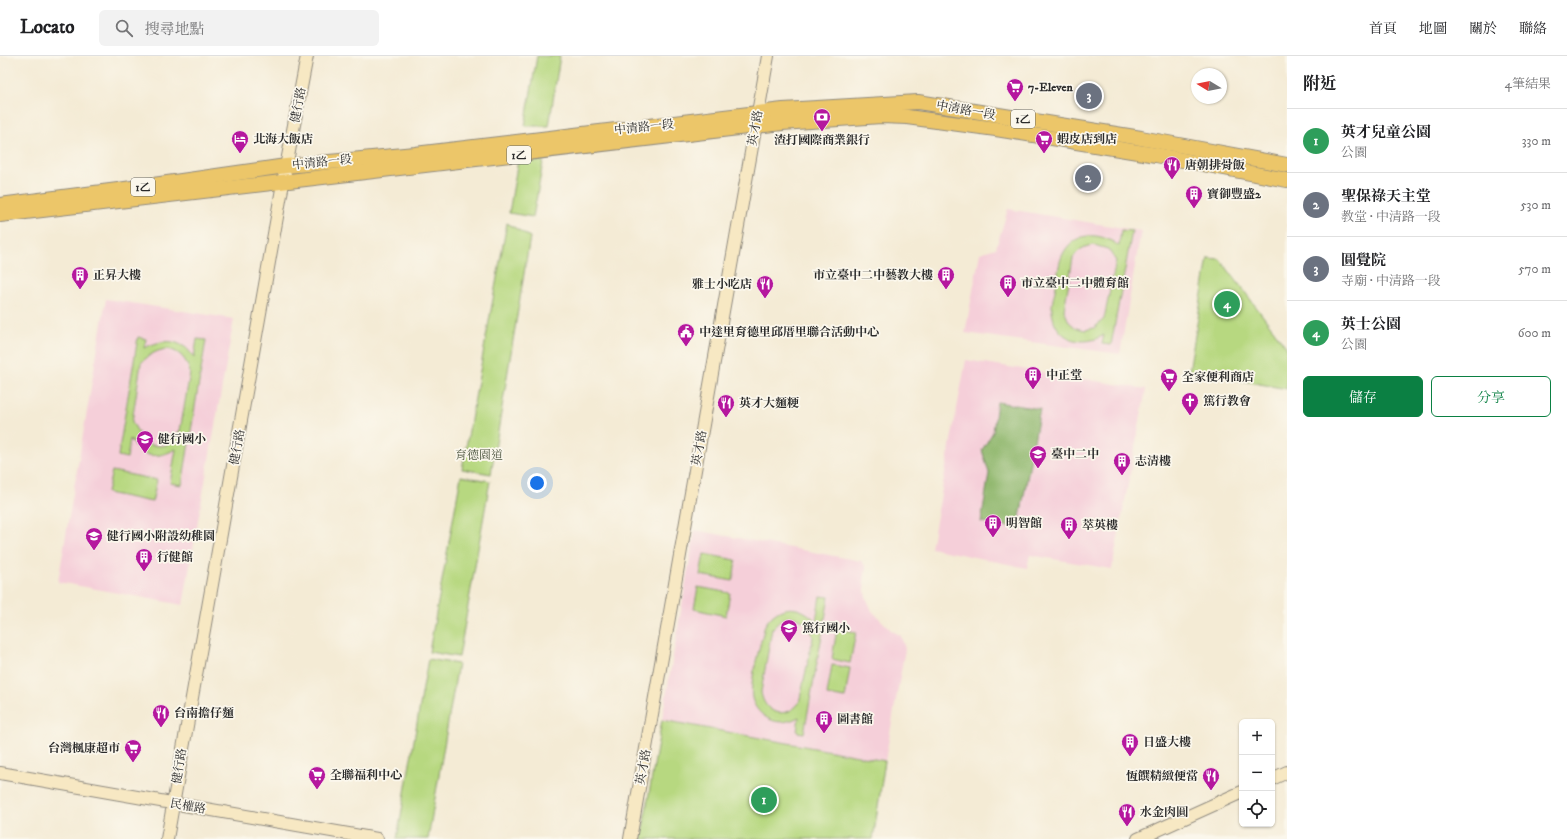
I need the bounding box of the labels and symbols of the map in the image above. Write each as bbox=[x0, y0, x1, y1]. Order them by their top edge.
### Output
north arrow bbox=[1191, 68, 1227, 104]
supermarket icon: 7-Eleven bbox=[1005, 77, 1025, 102]
place label: 7-Eleven bbox=[1028, 80, 1073, 95]
pin: 3 bbox=[1076, 81, 1102, 111]
street label: 健行路 bbox=[288, 86, 309, 124]
street label: 中清路一段 bbox=[935, 98, 997, 123]
bank icon: 渣打國際商業銀行 bbox=[812, 107, 832, 132]
street label: 英才路 bbox=[745, 109, 766, 147]
road number: 1乙 bbox=[1011, 110, 1035, 128]
street label: 中清路一段 bbox=[613, 117, 675, 138]
hotel icon: 北海大飯店 bbox=[230, 129, 250, 154]
supermarket icon: 蝦皮店到店 bbox=[1034, 129, 1054, 154]
place label: 北海大飯店 bbox=[253, 132, 313, 147]
place label: 蝦皮店到店 bbox=[1057, 132, 1117, 147]
place label: 渣打國際商業銀行 bbox=[774, 133, 870, 148]
road number: 1乙 bbox=[507, 146, 531, 164]
street label: 中清路一段 bbox=[291, 152, 353, 173]
restaurant icon: 唐朝排骨飯 bbox=[1162, 155, 1182, 180]
place label: 唐朝排骨飯 bbox=[1185, 158, 1245, 173]
pin: 2 bbox=[1075, 163, 1101, 193]
road number: 1乙 bbox=[131, 178, 155, 196]
building icon: 寶御豐盛2 bbox=[1184, 184, 1204, 209]
place label: 寶御豐盛2 bbox=[1207, 187, 1262, 202]
building icon: 正昇大樓 bbox=[70, 265, 90, 290]
building icon: 市立臺中二中藝教大樓 bbox=[936, 265, 956, 290]
place label: 正昇大樓 bbox=[93, 268, 141, 283]
place label: 市立臺中二中藝教大樓 bbox=[813, 268, 933, 283]
building icon: 市立臺中二中體育館 bbox=[998, 273, 1018, 298]
restaurant icon: 雅士小吃店 bbox=[755, 274, 775, 299]
place label: 市立臺中二中體育館 bbox=[1021, 276, 1129, 291]
place label: 雅士小吃店 bbox=[692, 277, 752, 292]
pin: 4 bbox=[1214, 289, 1240, 319]
public building icon: 中達里育德里邱厝里聯合活動中心 bbox=[676, 322, 696, 347]
place label: 中達里育德里邱厝里聯合活動中心 bbox=[699, 325, 879, 340]
building icon: 中正堂 bbox=[1023, 365, 1043, 390]
supermarket icon: 全家便利商店 bbox=[1159, 367, 1179, 392]
place label: 中正堂 bbox=[1046, 368, 1082, 383]
place label: 全家便利商店 bbox=[1182, 370, 1254, 385]
church icon: 篤行教會 bbox=[1180, 391, 1200, 416]
restaurant icon: 英才大麵粳 bbox=[716, 393, 736, 418]
place label: 篤行教會 bbox=[1203, 394, 1251, 409]
place label: 英才大麵粳 bbox=[739, 396, 799, 411]
street label: 健行路 bbox=[227, 428, 248, 466]
school or university icon: 健行國小 bbox=[135, 429, 155, 454]
street label: 英才路 bbox=[689, 429, 710, 467]
place label: 健行國小 bbox=[157, 432, 206, 447]
school or university icon: 臺中二中 bbox=[1028, 444, 1048, 469]
place label: 臺中二中 bbox=[1051, 447, 1099, 462]
park label: 育德園道 bbox=[455, 448, 503, 463]
building icon: 志清樓 bbox=[1112, 451, 1132, 476]
place label: 志清樓 bbox=[1135, 454, 1171, 469]
your location bbox=[527, 473, 547, 493]
building icon: 明智館 bbox=[983, 513, 1003, 538]
building icon: 萃英樓 bbox=[1059, 515, 1079, 540]
place label: 明智館 bbox=[1006, 516, 1042, 531]
place label: 萃英樓 bbox=[1082, 518, 1118, 533]
school or university icon: 健行國小附設幼稚園 bbox=[84, 526, 104, 551]
place label: 健行國小附設幼稚園 bbox=[106, 529, 215, 544]
building icon: 行健館 bbox=[134, 547, 154, 572]
place label: 行健館 bbox=[157, 550, 193, 565]
school or university icon: 篤行國小 bbox=[779, 618, 799, 643]
place label: 篤行國小 bbox=[802, 621, 850, 636]
restaurant icon: 台南擔仔麵 bbox=[151, 703, 171, 728]
place label: 台南擔仔麵 bbox=[174, 706, 234, 721]
building icon: 圖書館 bbox=[814, 709, 834, 734]
place label: 圖書館 bbox=[837, 712, 873, 727]
building icon: 日盛大樓 bbox=[1120, 732, 1140, 757]
place label: 日盛大樓 bbox=[1143, 735, 1191, 750]
supermarket icon: 台灣楓康超市 bbox=[123, 738, 143, 763]
place label: 台灣楓康超市 bbox=[48, 741, 120, 756]
street label: 健行路 bbox=[169, 747, 190, 785]
street label: 英才路 bbox=[633, 748, 654, 786]
supermarket icon: 全聯福利中心 bbox=[307, 765, 327, 790]
restaurant icon: 恆饌精緻便當 bbox=[1201, 766, 1221, 791]
place label: 全聯福利中心 bbox=[330, 768, 402, 783]
place label: 恆饌精緻便當 bbox=[1126, 769, 1198, 784]
pin: 1 bbox=[751, 785, 777, 815]
street label: 民權路 bbox=[169, 796, 207, 817]
restaurant icon: 水金肉圓 bbox=[1117, 802, 1137, 827]
place label: 水金肉圓 bbox=[1140, 805, 1188, 820]

